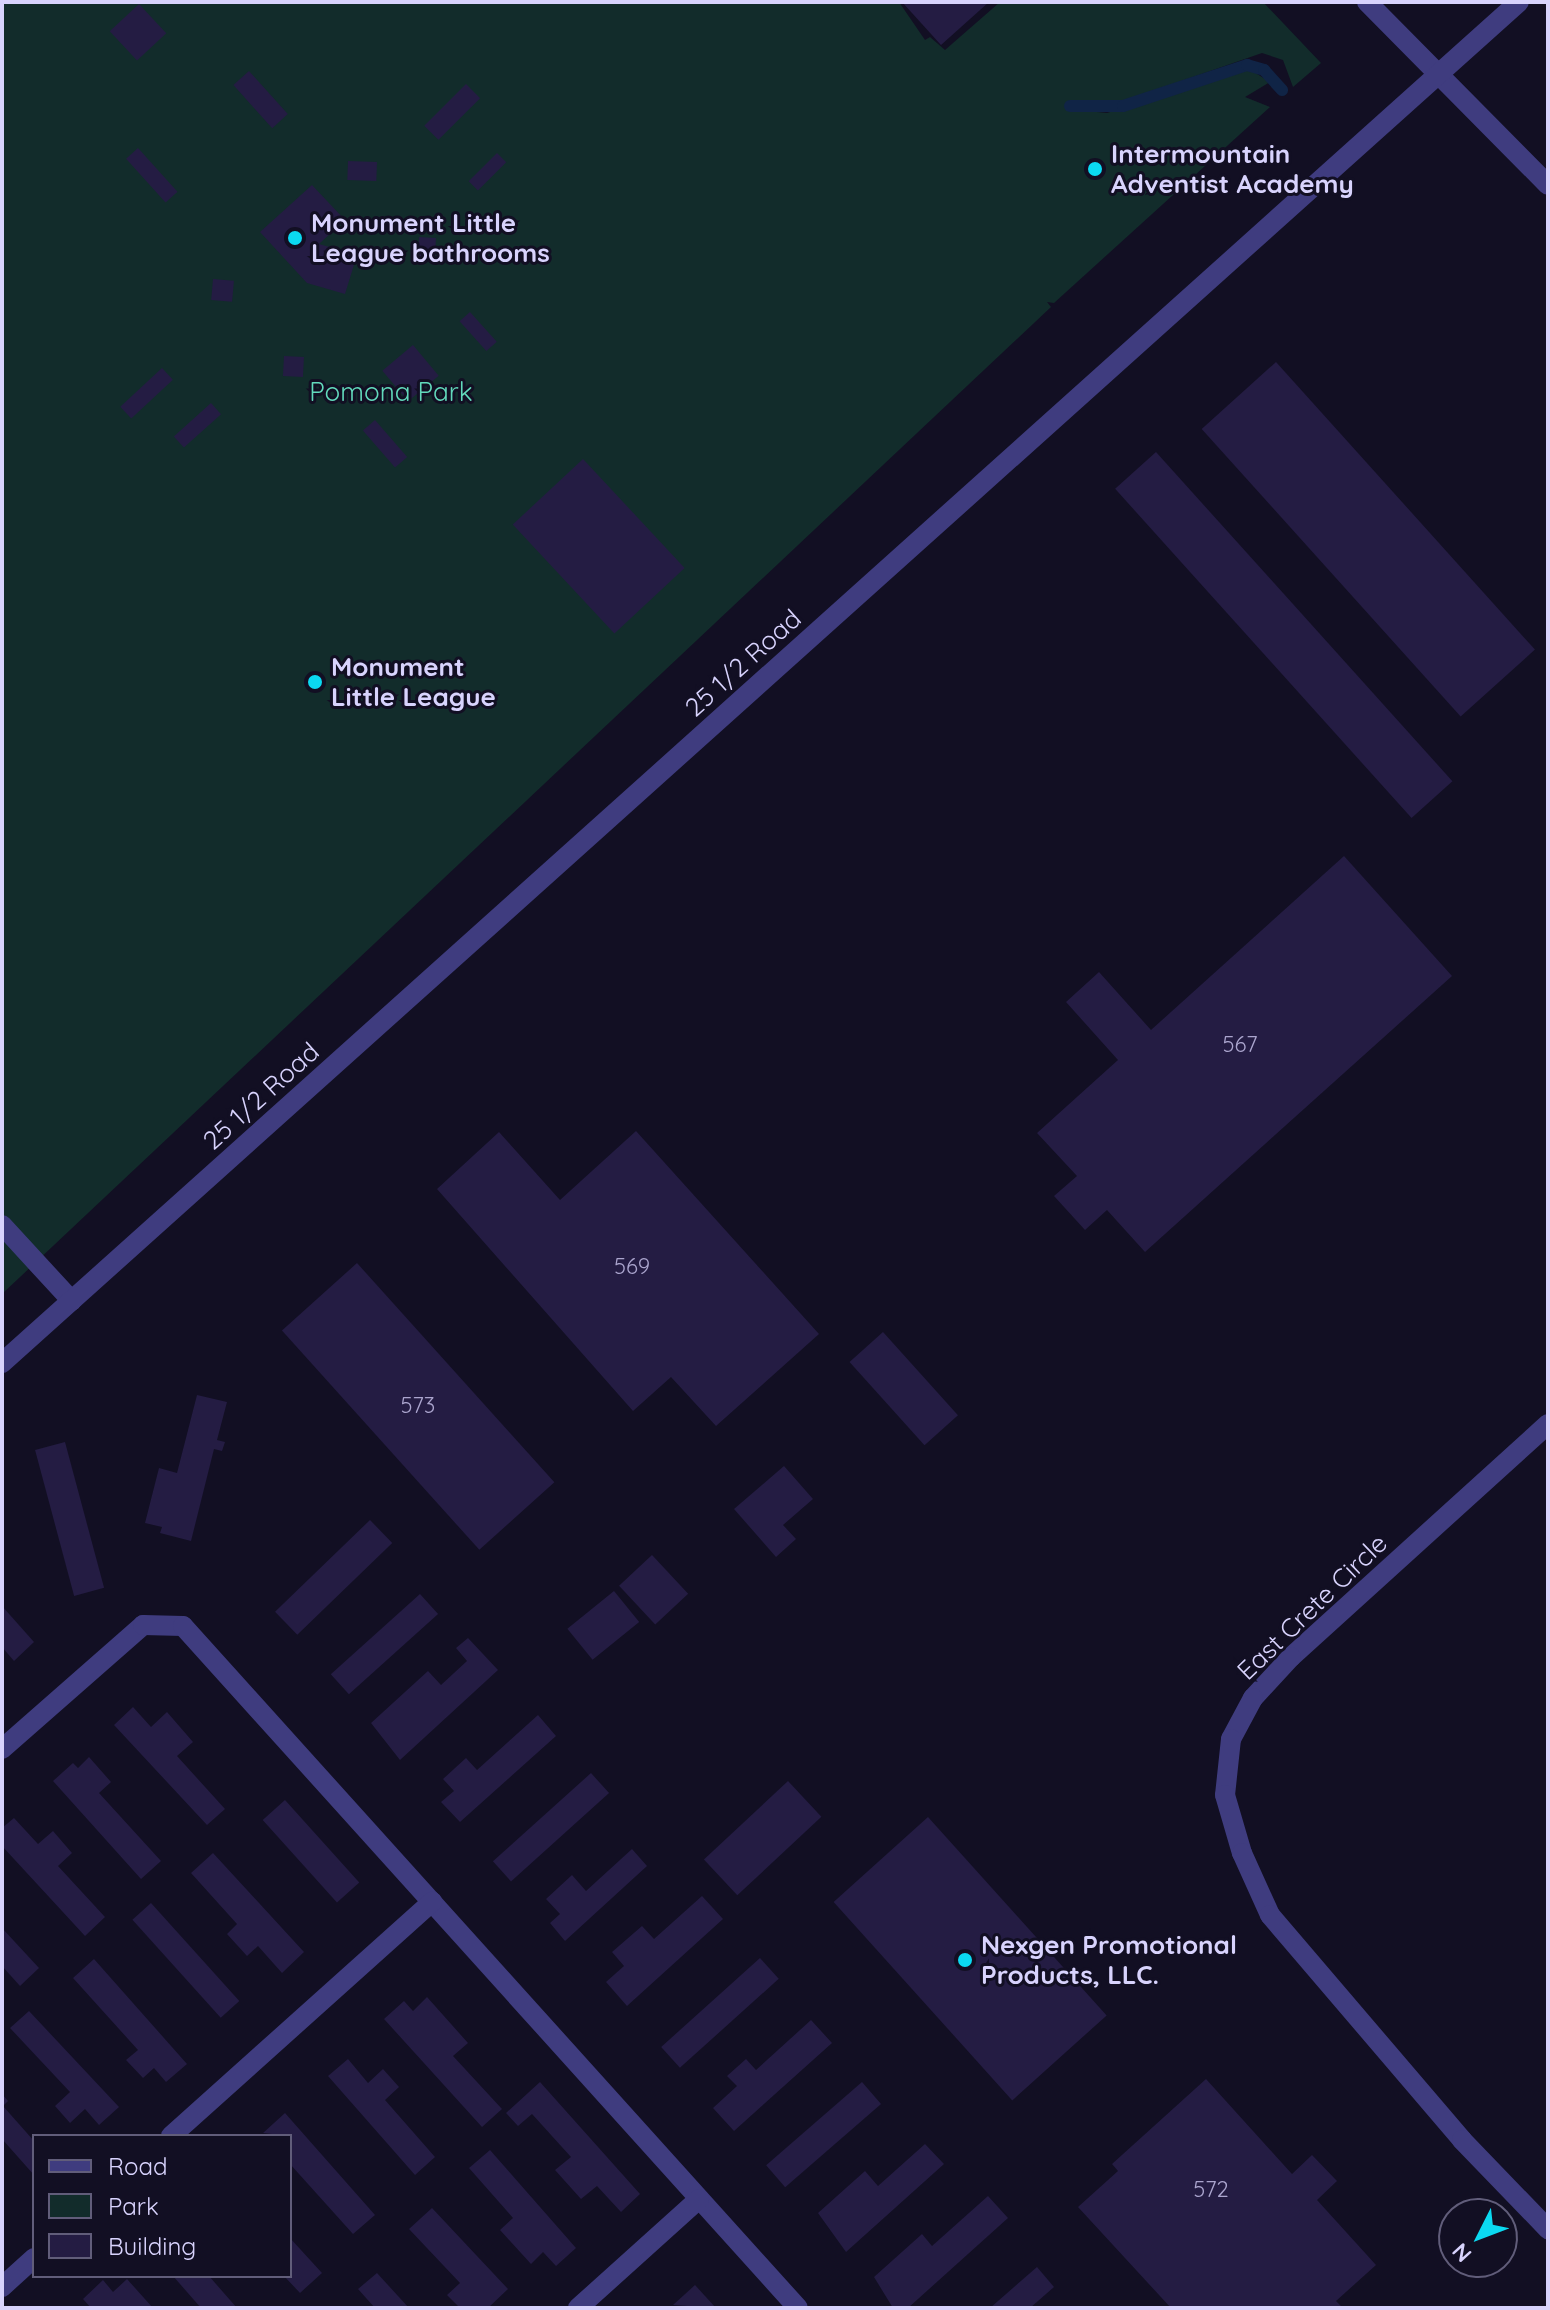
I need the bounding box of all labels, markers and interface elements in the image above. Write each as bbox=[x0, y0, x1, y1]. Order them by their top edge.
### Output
place label: Intermountain Adventist Academy bbox=[1111, 138, 1354, 200]
marker: Intermountain Adventist Academy bbox=[1086, 160, 1104, 178]
place label: Monument Little League bathrooms bbox=[311, 207, 550, 268]
marker: Monument Little League bathrooms bbox=[286, 229, 304, 247]
park label: Pomona Park bbox=[309, 376, 473, 408]
street label: 25 1/2 Road bbox=[679, 603, 807, 723]
place label: Monument Little League bbox=[331, 651, 496, 712]
marker: Monument Little League bbox=[306, 673, 324, 691]
house number: 567 bbox=[1222, 1032, 1258, 1058]
street label: 25 1/2 Road bbox=[197, 1036, 325, 1156]
house number: 569 bbox=[614, 1254, 650, 1280]
house number: 573 bbox=[401, 1393, 435, 1419]
street label: East Crete Circle bbox=[1231, 1528, 1393, 1686]
place label: Nexgen Promotional Products, LLC. bbox=[981, 1929, 1237, 1990]
marker: Nexgen Promotional Products, LLC. bbox=[956, 1951, 974, 1969]
legend bbox=[32, 2134, 292, 2278]
text: Road bbox=[108, 2151, 168, 2181]
house number: 572 bbox=[1193, 2177, 1229, 2203]
text: Park bbox=[108, 2191, 159, 2221]
north arrow bbox=[1438, 2198, 1518, 2278]
text: Building bbox=[108, 2231, 196, 2261]
text: N bbox=[1446, 2237, 1477, 2268]

